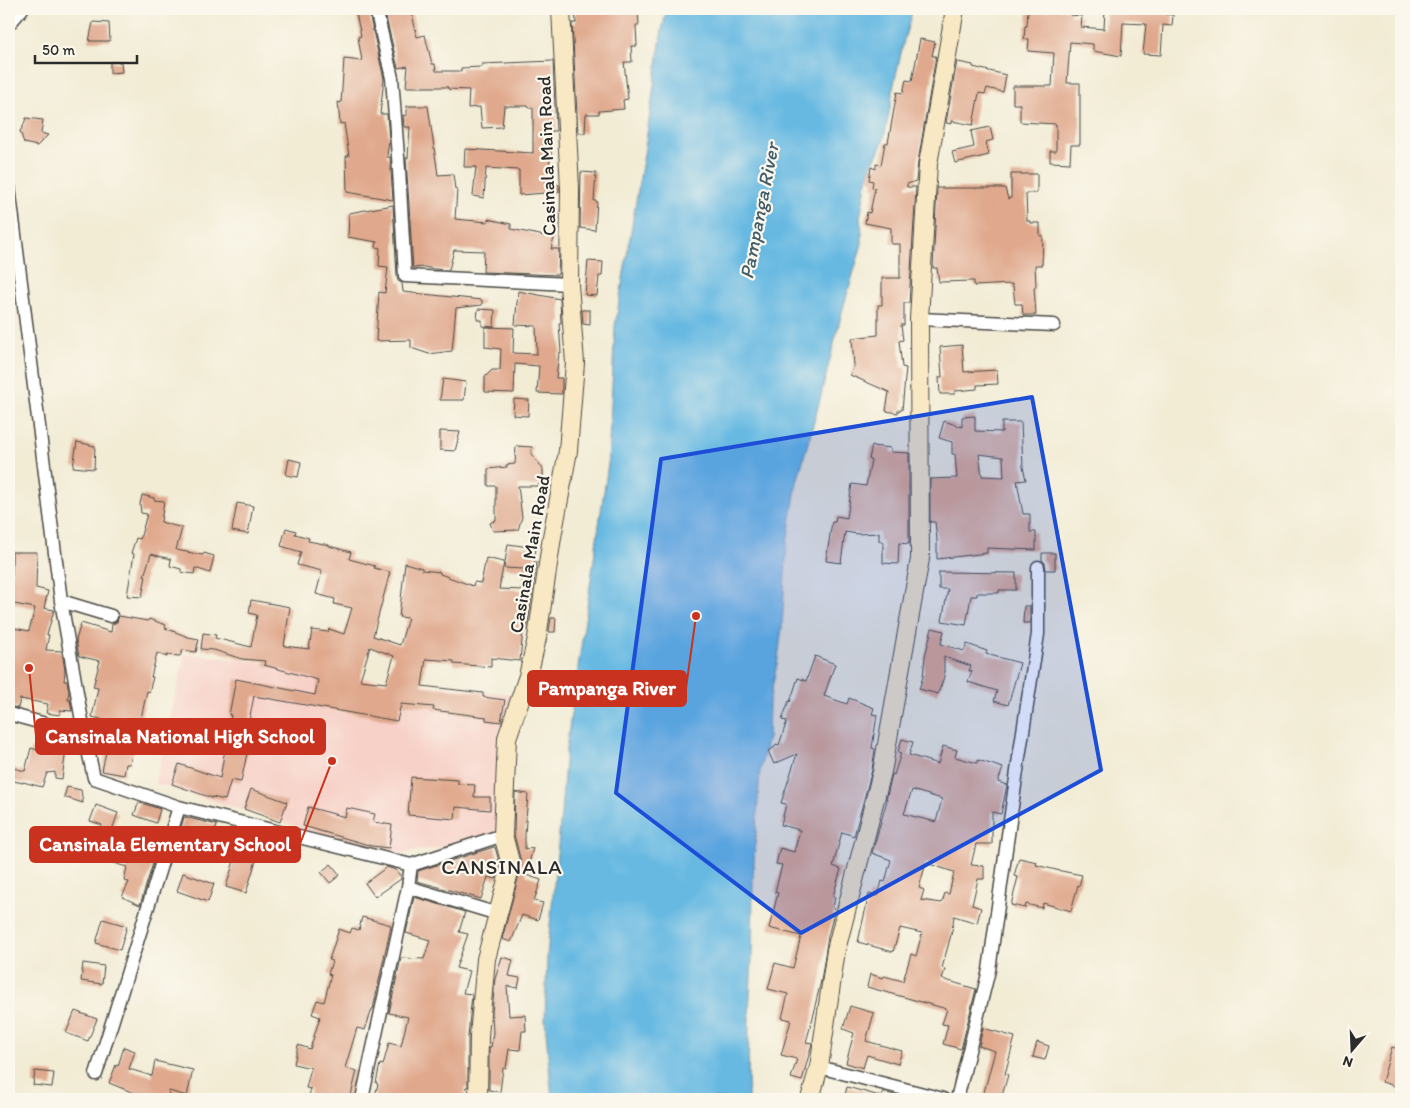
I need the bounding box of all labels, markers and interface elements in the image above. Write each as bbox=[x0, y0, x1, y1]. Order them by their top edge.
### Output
scale bar bbox=[35, 32, 138, 64]
text: 50 m bbox=[42, 41, 75, 59]
street label: Casinala Main Road bbox=[532, 76, 561, 236]
water label: Pampanga River bbox=[734, 139, 784, 281]
street label: Casinala Main Road bbox=[504, 473, 555, 635]
callout: Pampanga River bbox=[528, 671, 686, 706]
text: Pampanga River bbox=[538, 676, 677, 701]
callout: Cansinala National High School bbox=[36, 719, 325, 754]
text: Cansinala National High School bbox=[45, 724, 315, 749]
callout: Cansinala Elementary School bbox=[30, 827, 300, 862]
text: Cansinala Elementary School bbox=[39, 832, 291, 857]
district label: CANSINALA bbox=[441, 854, 563, 879]
north arrow bbox=[1328, 1026, 1378, 1076]
text: N bbox=[1341, 1052, 1355, 1071]

